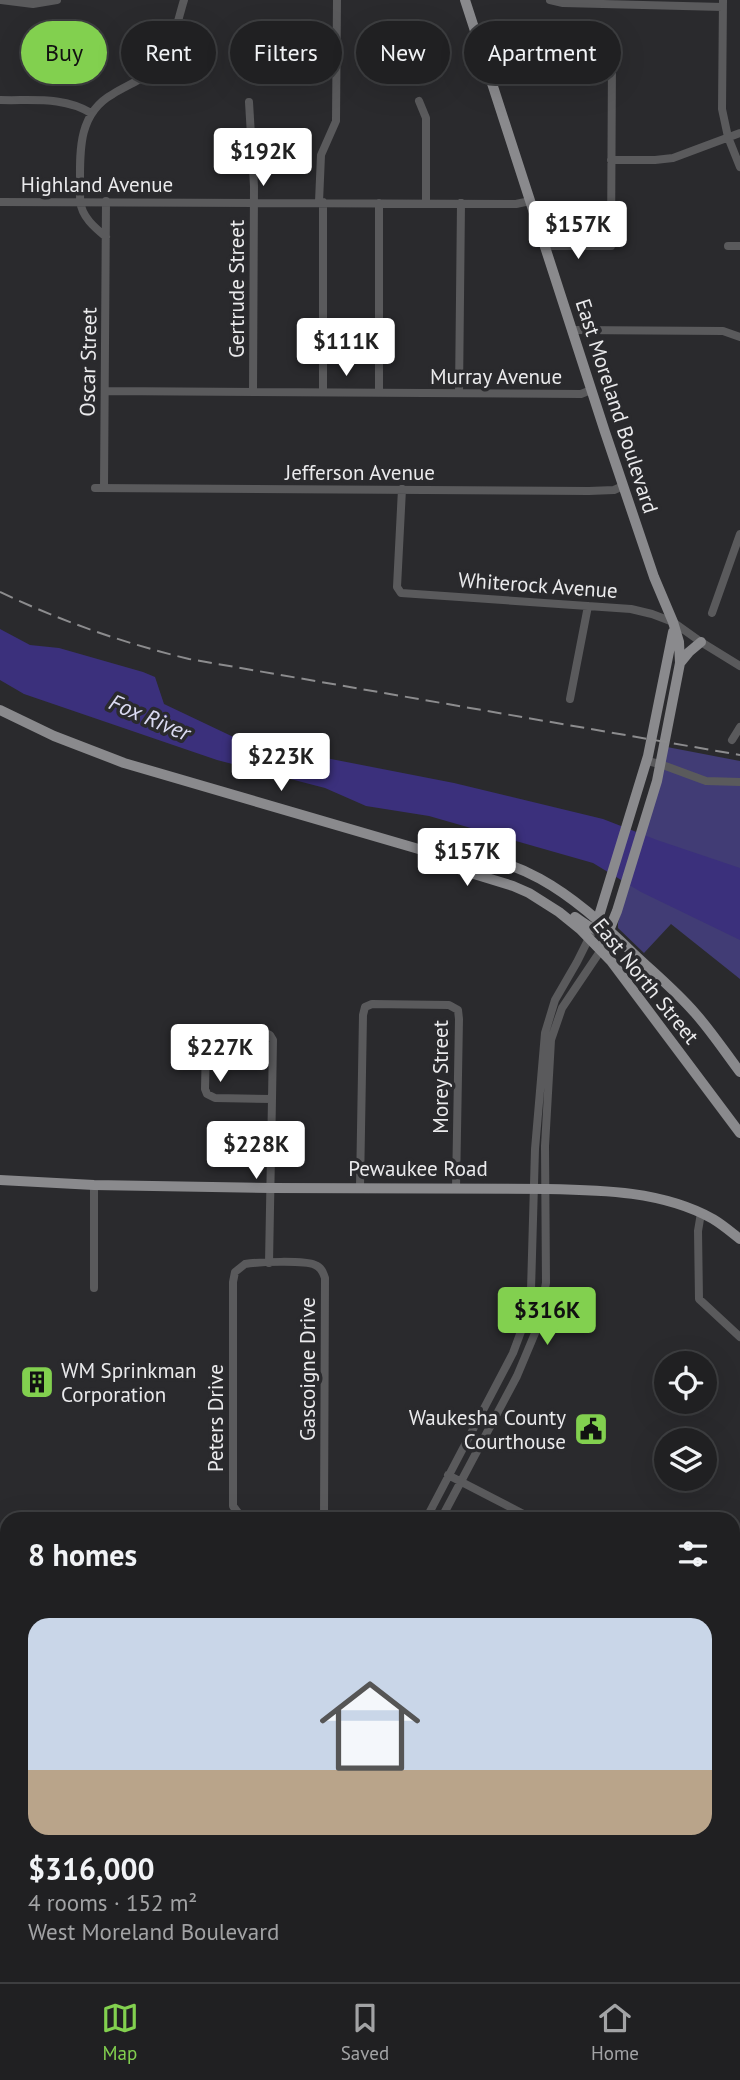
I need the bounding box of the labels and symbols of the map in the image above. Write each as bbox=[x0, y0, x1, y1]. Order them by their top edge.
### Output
pin: $192K bbox=[214, 128, 312, 188]
street label: Highland Avenue bbox=[21, 171, 173, 198]
pin: $157K bbox=[529, 202, 627, 261]
street label: Gertrude Street bbox=[223, 220, 250, 358]
street label: East Moreland Boulevard bbox=[570, 295, 664, 517]
street label: Oscar Street bbox=[74, 307, 102, 417]
pin: $111K bbox=[297, 318, 395, 378]
street label: Murray Avenue bbox=[430, 363, 562, 390]
street label: Jefferson Avenue bbox=[284, 459, 435, 486]
street label: Whiterock Avenue bbox=[457, 566, 619, 604]
water label: Fox River bbox=[105, 687, 196, 748]
pin: $223K bbox=[232, 734, 330, 793]
pin: $157K bbox=[418, 828, 516, 888]
street label: East North Street bbox=[587, 913, 705, 1049]
street label: Morey Street bbox=[427, 1020, 454, 1134]
pin: $227K bbox=[171, 1024, 269, 1084]
pin: $228K bbox=[207, 1122, 305, 1181]
street label: Pewaukee Road bbox=[348, 1155, 488, 1182]
pin: $316K bbox=[498, 1288, 596, 1347]
street label: Gascoigne Drive bbox=[294, 1297, 321, 1441]
place label: WM Sprinkman Corporation bbox=[61, 1357, 196, 1408]
building icon: WM Sprinkman Corporation bbox=[18, 1363, 56, 1401]
street label: Peters Drive bbox=[202, 1364, 229, 1472]
place label: Waukesha County Courthouse bbox=[409, 1404, 566, 1455]
public building icon: Waukesha County Courthouse bbox=[572, 1410, 610, 1448]

